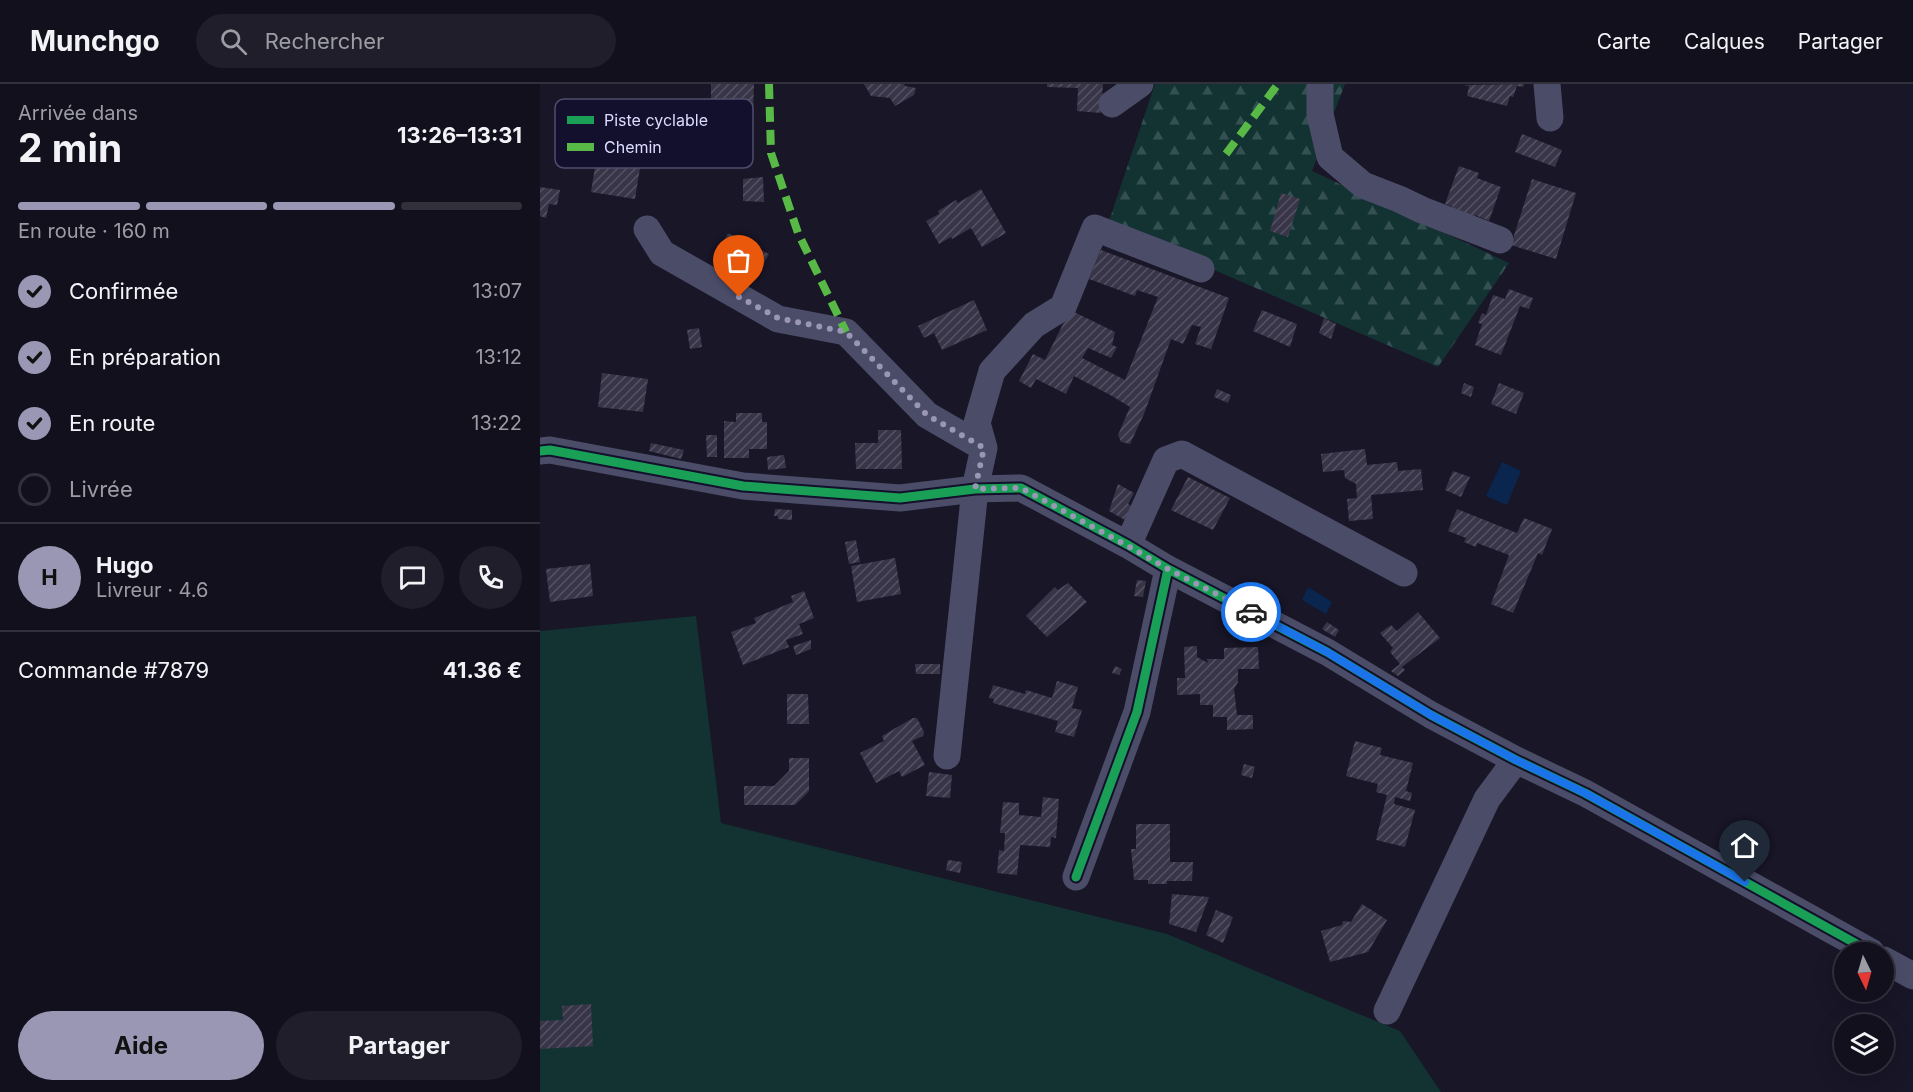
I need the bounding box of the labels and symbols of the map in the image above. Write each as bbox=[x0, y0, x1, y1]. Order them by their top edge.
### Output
legend bbox=[555, 99, 753, 168]
text: Piste cyclable bbox=[604, 110, 708, 130]
text: Chemin bbox=[604, 137, 662, 157]
pin bbox=[713, 235, 764, 297]
courier bbox=[1221, 582, 1281, 642]
pin bbox=[1719, 820, 1770, 882]
north arrow bbox=[1834, 942, 1894, 1002]

